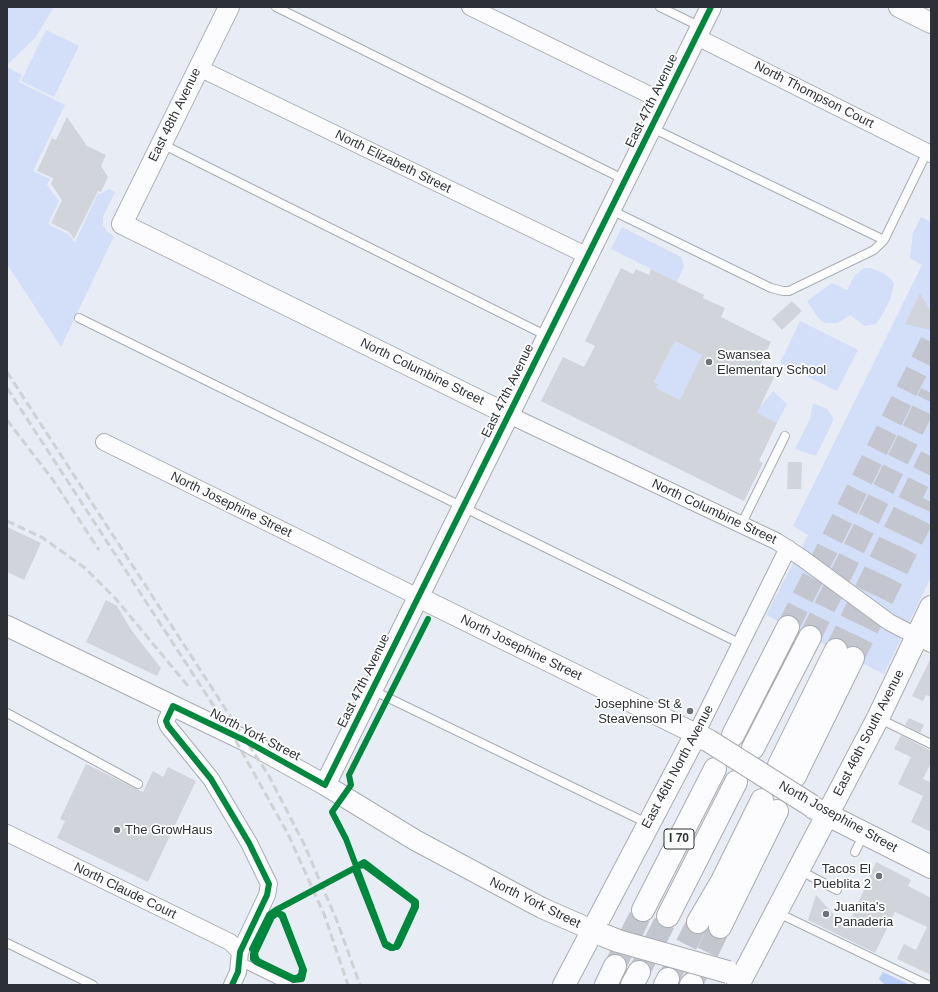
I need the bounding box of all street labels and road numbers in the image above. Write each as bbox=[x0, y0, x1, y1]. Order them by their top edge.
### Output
street label: East 47th Avenue bbox=[623, 52, 681, 150]
street label: North Thompson Court bbox=[752, 58, 876, 132]
street label: East 48th Avenue bbox=[146, 66, 204, 164]
street label: North Elizabeth Street bbox=[332, 127, 454, 197]
street label: North Columbine Street bbox=[358, 335, 486, 409]
street label: East 47th Avenue bbox=[479, 342, 537, 440]
street label: North Josephine Street bbox=[168, 469, 294, 541]
street label: North Columbine Street bbox=[649, 476, 779, 548]
street label: North Josephine Street bbox=[458, 612, 584, 684]
street label: East 47th Avenue bbox=[335, 632, 393, 730]
street label: East 46th South Avenue bbox=[830, 667, 908, 799]
street label: East 46th North Avenue bbox=[639, 703, 717, 831]
street label: North York Street bbox=[207, 706, 303, 764]
street label: North Josephine Street bbox=[776, 778, 900, 856]
road number: I 70 bbox=[664, 829, 694, 849]
street label: North Claude Court bbox=[71, 859, 179, 923]
street label: North York Street bbox=[487, 874, 583, 932]

